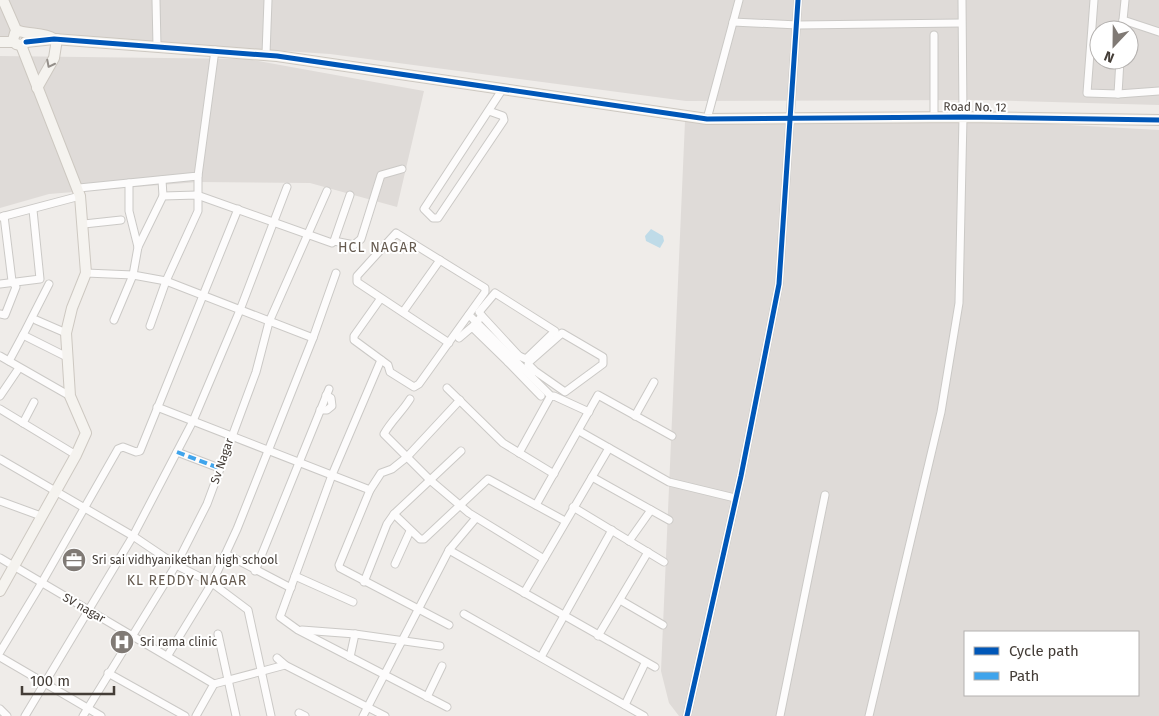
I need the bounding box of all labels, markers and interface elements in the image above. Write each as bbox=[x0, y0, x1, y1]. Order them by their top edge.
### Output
north arrow bbox=[1089, 20, 1139, 70]
text: N bbox=[1102, 47, 1117, 66]
one-way arrow bbox=[46, 59, 56, 68]
street label: Road No. 12 bbox=[943, 99, 1007, 115]
district label: HCL NAGAR bbox=[338, 239, 418, 256]
street label: Sv Nagar bbox=[208, 436, 236, 486]
office icon: Sri sai vidhyanikethan high school bbox=[61, 547, 87, 573]
place label: Sri sai vidhyanikethan high school bbox=[92, 553, 278, 567]
district label: KL REDDY NAGAR bbox=[127, 572, 247, 589]
street label: SV nagar bbox=[60, 590, 108, 626]
hospital icon: Sri rama clinic bbox=[109, 629, 135, 655]
legend bbox=[964, 631, 1139, 696]
place label: Sri rama clinic bbox=[140, 635, 218, 649]
text: Cycle path bbox=[1009, 642, 1079, 660]
scale bar bbox=[22, 664, 115, 696]
text: Path bbox=[1009, 667, 1039, 685]
text: 100 m bbox=[30, 672, 70, 690]

